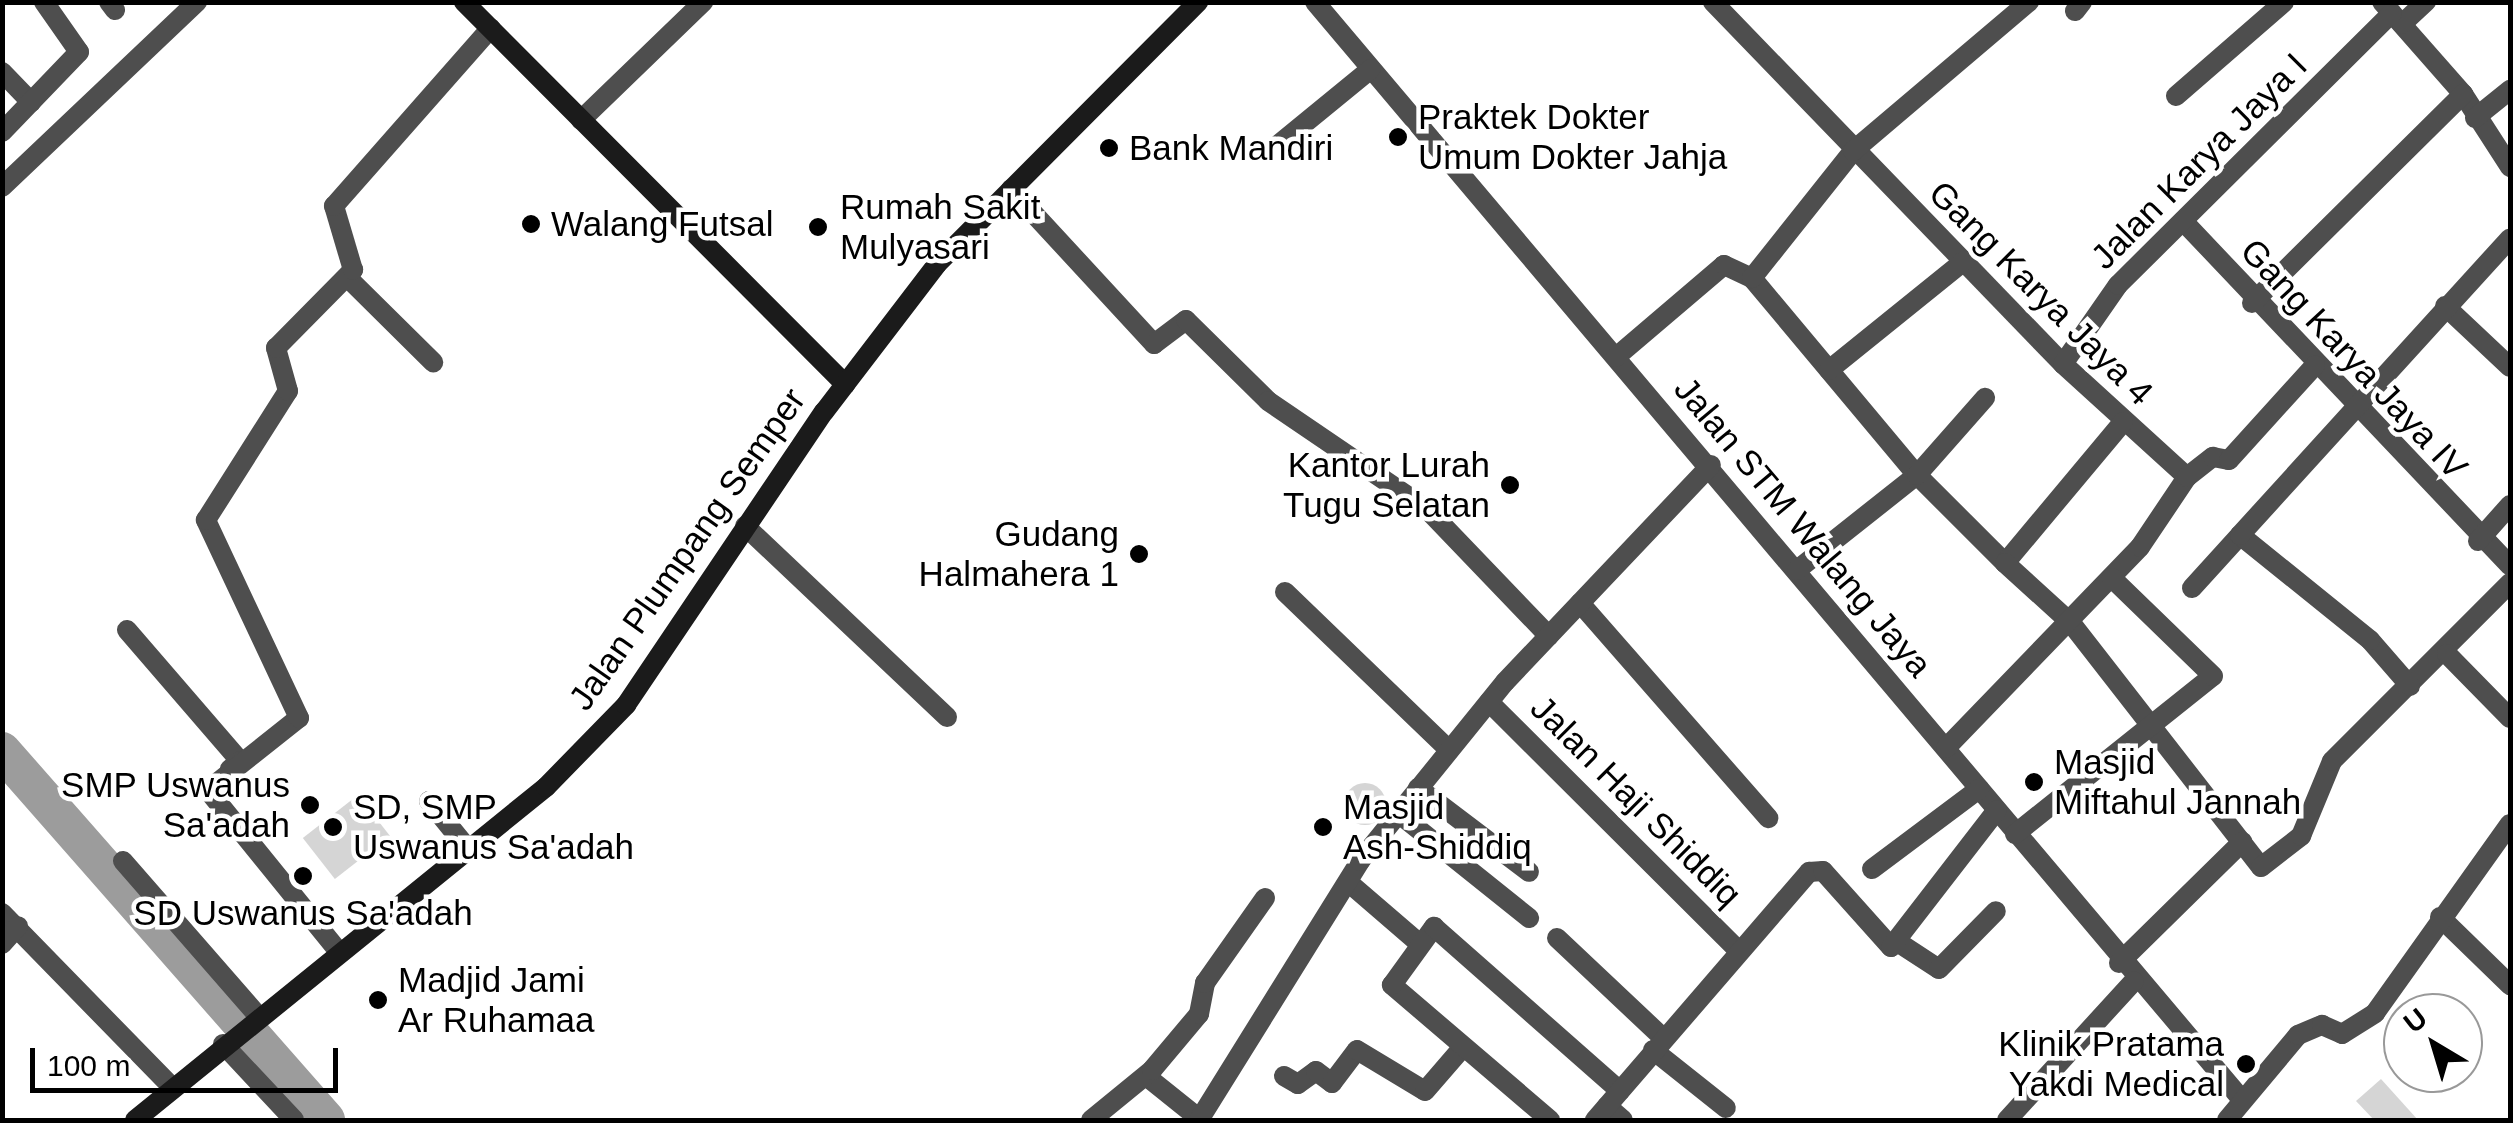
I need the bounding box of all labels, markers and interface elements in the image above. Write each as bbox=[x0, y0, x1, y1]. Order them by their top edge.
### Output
street label: Jalan Karya Jaya I bbox=[2082, 44, 2316, 278]
place label: Praktek Dokter Umum Dokter Jahja bbox=[1418, 96, 1727, 178]
marker: Praktek Dokter Umum Dokter Jahja bbox=[1387, 126, 1409, 148]
place label: Bank Mandiri bbox=[1129, 127, 1333, 169]
marker: Bank Mandiri bbox=[1098, 137, 1120, 159]
street label: Gang Karya Jaya 4 bbox=[1920, 172, 2162, 414]
place label: Rumah Sakit Mulyasari bbox=[840, 186, 1040, 268]
place label: Walang Futsal bbox=[551, 203, 773, 245]
marker: Walang Futsal bbox=[520, 213, 542, 235]
marker: Rumah Sakit Mulyasari bbox=[805, 214, 831, 240]
street label: Gang Karya Jaya IV bbox=[2232, 230, 2476, 488]
street label: Jalan STM Walang Jaya bbox=[1665, 369, 1941, 685]
street label: Jalan Plumpang Semper bbox=[560, 380, 814, 718]
place label: Kantor Lurah Tugu Selatan bbox=[1283, 444, 1490, 526]
marker: Kantor Lurah Tugu Selatan bbox=[1499, 474, 1521, 496]
place label: Gudang Halmahera 1 bbox=[919, 513, 1119, 595]
marker: Gudang Halmahera 1 bbox=[1128, 543, 1150, 565]
street label: Jalan Haji Shiddiq bbox=[1522, 687, 1750, 915]
place label: Masjid Miftahul Jannah bbox=[2054, 741, 2301, 823]
place label: SMP Uswanus Sa'adah bbox=[60, 764, 290, 846]
marker: Masjid Miftahul Jannah bbox=[2023, 771, 2045, 793]
place label: SD, SMP Uswanus Sa'adah bbox=[353, 786, 634, 868]
place label: Masjid Ash-Shiddiq bbox=[1343, 786, 1532, 868]
marker: SMP Uswanus Sa'adah bbox=[299, 794, 321, 816]
marker: SD, SMP Uswanus Sa'adah bbox=[322, 816, 344, 838]
marker: Masjid Ash-Shiddiq bbox=[1312, 816, 1334, 838]
marker: SD Uswanus Sa'adah bbox=[292, 865, 314, 887]
place label: SD Uswanus Sa'adah bbox=[133, 892, 473, 934]
place label: Madjid Jami Ar Ruhamaa bbox=[398, 959, 594, 1041]
marker: Madjid Jami Ar Ruhamaa bbox=[367, 989, 389, 1011]
north arrow bbox=[2383, 993, 2483, 1093]
text: U bbox=[2398, 1002, 2433, 1039]
place label: Klinik Pratama Yakdi Medical bbox=[1998, 1023, 2224, 1105]
scale bar bbox=[35, 1028, 342, 1090]
text: 100 m bbox=[47, 1049, 130, 1082]
marker: Klinik Pratama Yakdi Medical bbox=[2233, 1051, 2259, 1077]

